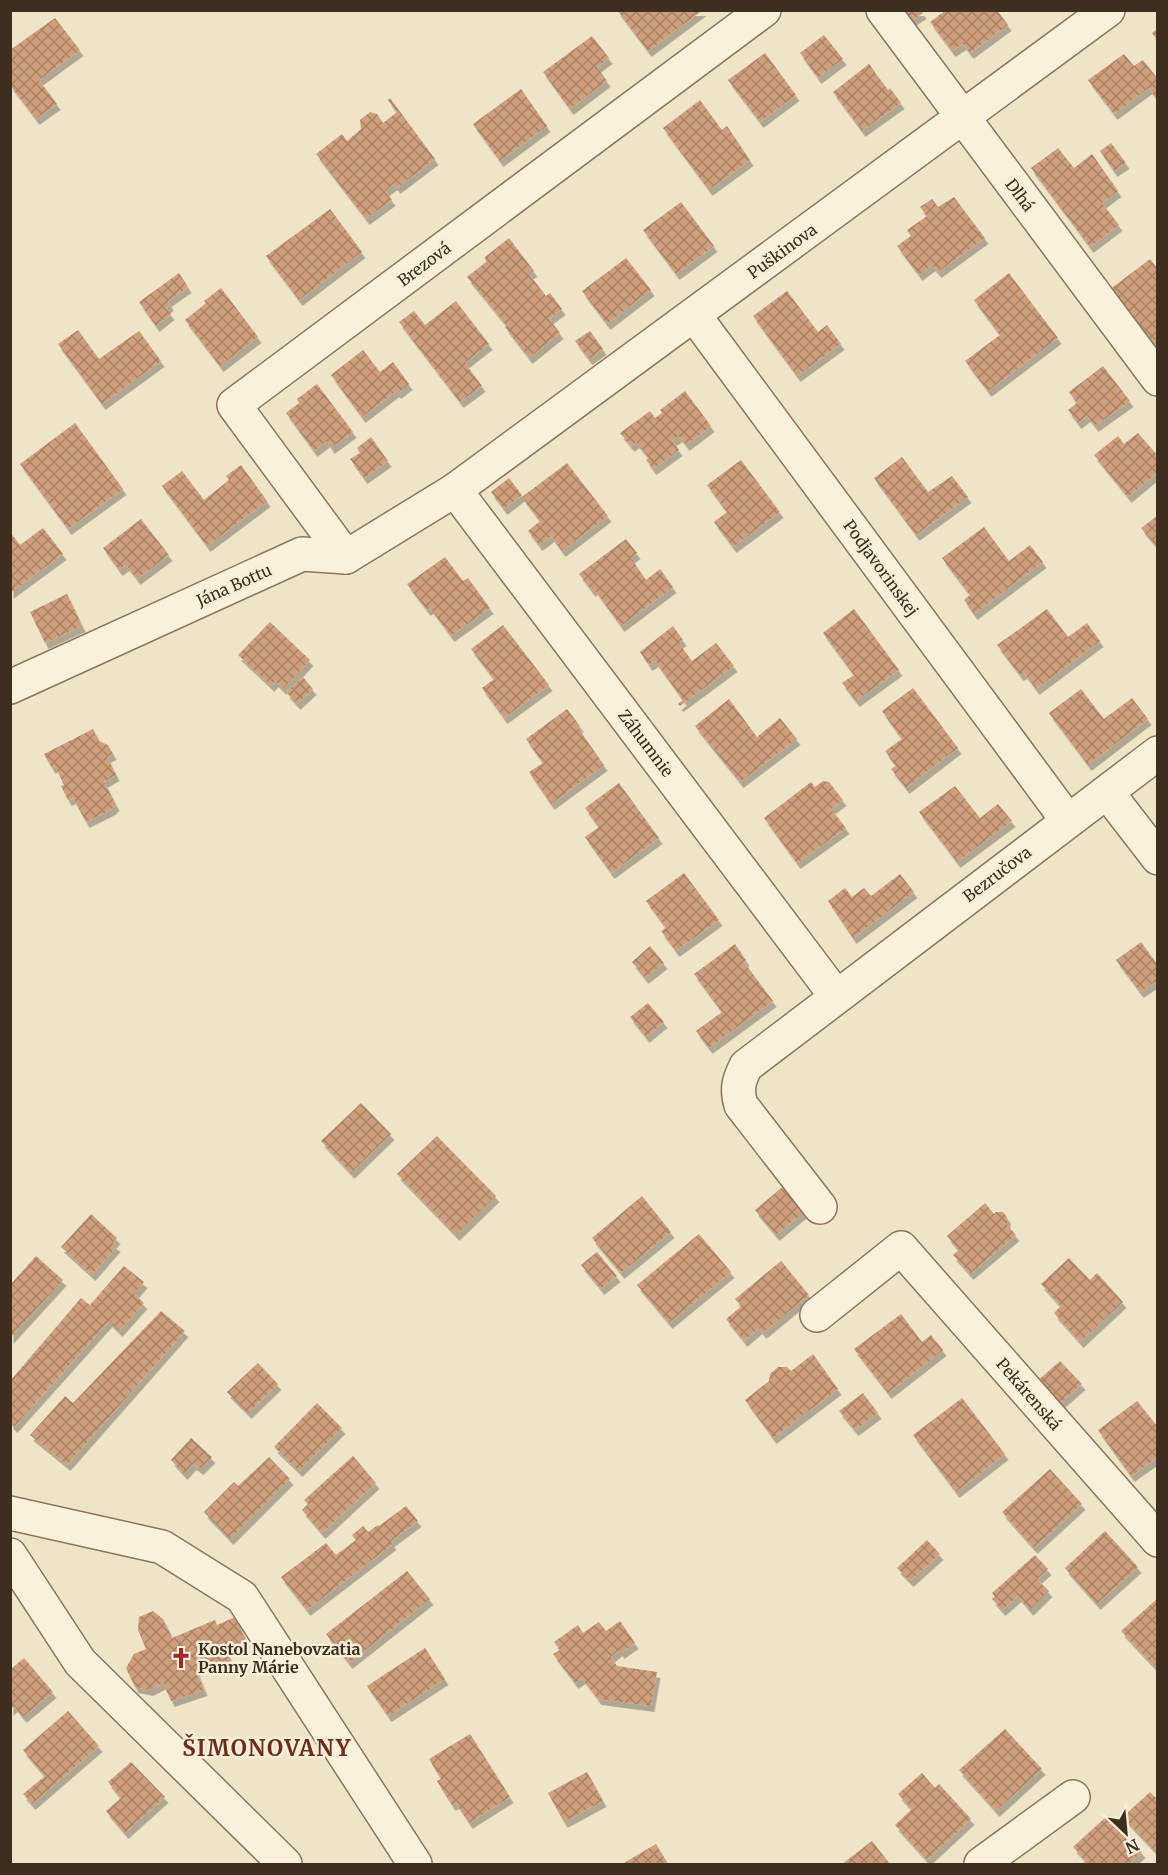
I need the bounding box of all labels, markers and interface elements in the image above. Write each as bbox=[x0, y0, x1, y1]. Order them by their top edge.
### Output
street label: Dlhá bbox=[1001, 175, 1039, 216]
street label: Puškinova bbox=[743, 219, 821, 283]
street label: Brezová bbox=[393, 237, 455, 290]
street label: Podjavorinskej bbox=[839, 516, 923, 620]
street label: Jána Bottu bbox=[192, 560, 275, 611]
street label: Záhumnie bbox=[614, 705, 678, 781]
street label: Bezručova bbox=[959, 842, 1035, 906]
street label: Pekárenská bbox=[992, 1354, 1066, 1435]
place label: Kostol Nanebovzatia Panny Márie bbox=[198, 1639, 361, 1677]
church icon: Kostol Nanebovzatia Panny Márie bbox=[169, 1646, 193, 1670]
district label: ŠIMONOVANY bbox=[182, 1733, 352, 1762]
north arrow bbox=[1096, 1803, 1156, 1863]
text: N bbox=[1122, 1835, 1143, 1858]

